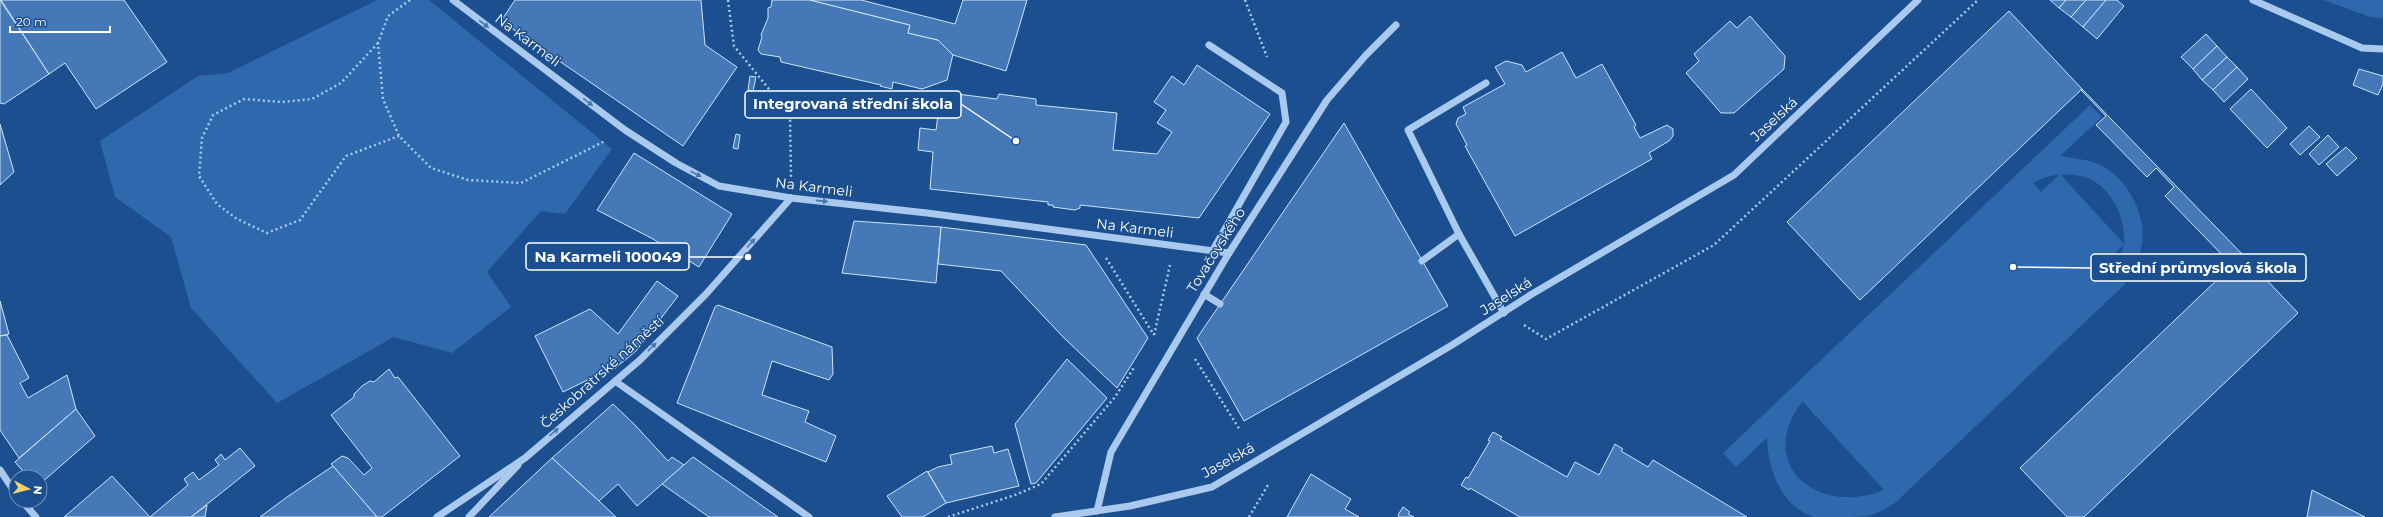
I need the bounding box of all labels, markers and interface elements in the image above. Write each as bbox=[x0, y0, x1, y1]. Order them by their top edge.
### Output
scale bar bbox=[10, 8, 110, 34]
street label: Na Karmeli bbox=[492, 9, 564, 71]
text: 20 m bbox=[16, 14, 47, 29]
one-way arrow bbox=[479, 19, 490, 28]
callout: Integrovaná střední škola bbox=[745, 91, 961, 118]
street label: Jaselská bbox=[1746, 93, 1801, 146]
text: Integrovaná střední škola bbox=[753, 94, 953, 113]
one-way arrow bbox=[582, 98, 593, 106]
one-way arrow bbox=[690, 171, 702, 177]
street label: Na Karmeli bbox=[774, 173, 854, 201]
one-way arrow bbox=[816, 198, 828, 205]
street label: Tovačovského bbox=[1183, 204, 1249, 296]
street label: Na Karmeli bbox=[1095, 214, 1175, 242]
one-way arrow bbox=[747, 238, 756, 248]
callout: Na Karmeli 100049 bbox=[526, 243, 689, 270]
text: Na Karmeli 100049 bbox=[534, 247, 682, 266]
callout: Střední průmyslová škola bbox=[2091, 254, 2306, 281]
text: Střední průmyslová škola bbox=[2099, 258, 2297, 277]
street label: Jaselská bbox=[1476, 273, 1535, 319]
street label: Českobratrské náměstí bbox=[536, 311, 668, 432]
one-way arrow bbox=[648, 342, 657, 352]
one-way arrow bbox=[549, 428, 560, 437]
street label: Jaselská bbox=[1198, 438, 1258, 482]
north arrow bbox=[8, 469, 48, 509]
text: N bbox=[30, 485, 45, 495]

